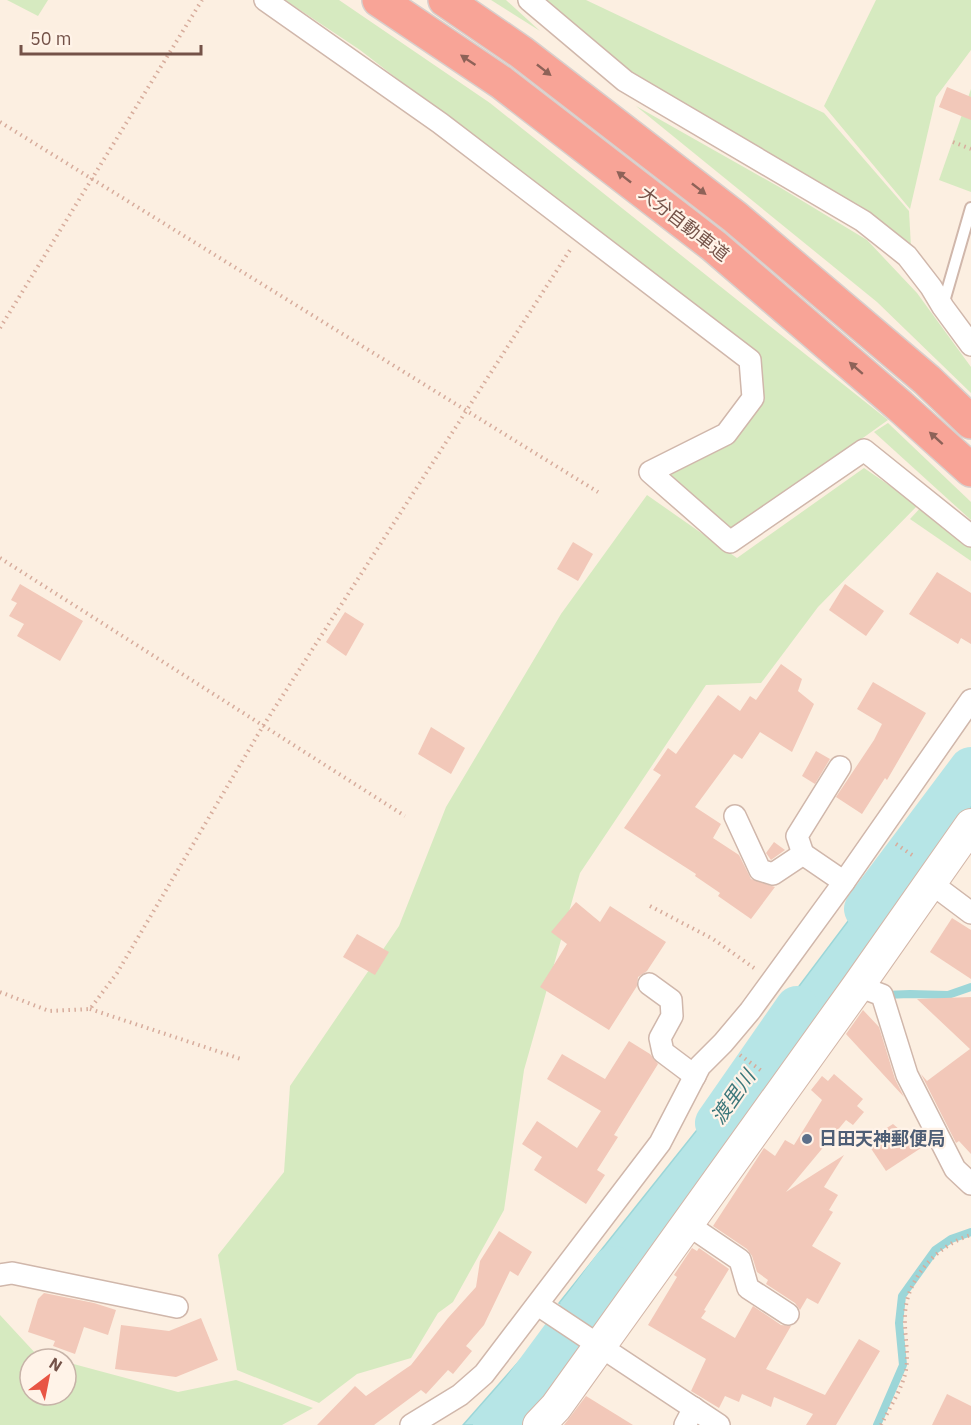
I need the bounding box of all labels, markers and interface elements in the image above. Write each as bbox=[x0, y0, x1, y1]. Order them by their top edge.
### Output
scale bar bbox=[21, 18, 201, 56]
text: 50 m bbox=[30, 27, 72, 50]
one-way arrow bbox=[461, 54, 477, 66]
one-way arrow bbox=[537, 63, 552, 75]
one-way arrow bbox=[617, 171, 633, 183]
street label: 大分自動車道 bbox=[635, 181, 734, 266]
one-way arrow bbox=[691, 183, 706, 195]
one-way arrow bbox=[849, 362, 864, 375]
one-way arrow bbox=[928, 431, 943, 445]
water label: 渡里川 bbox=[704, 1063, 762, 1129]
place label: 日田天神郵便局 bbox=[819, 1127, 945, 1150]
marker: 日田天神郵便局 bbox=[800, 1132, 814, 1146]
north arrow bbox=[18, 1347, 78, 1407]
text: N bbox=[46, 1353, 66, 1376]

